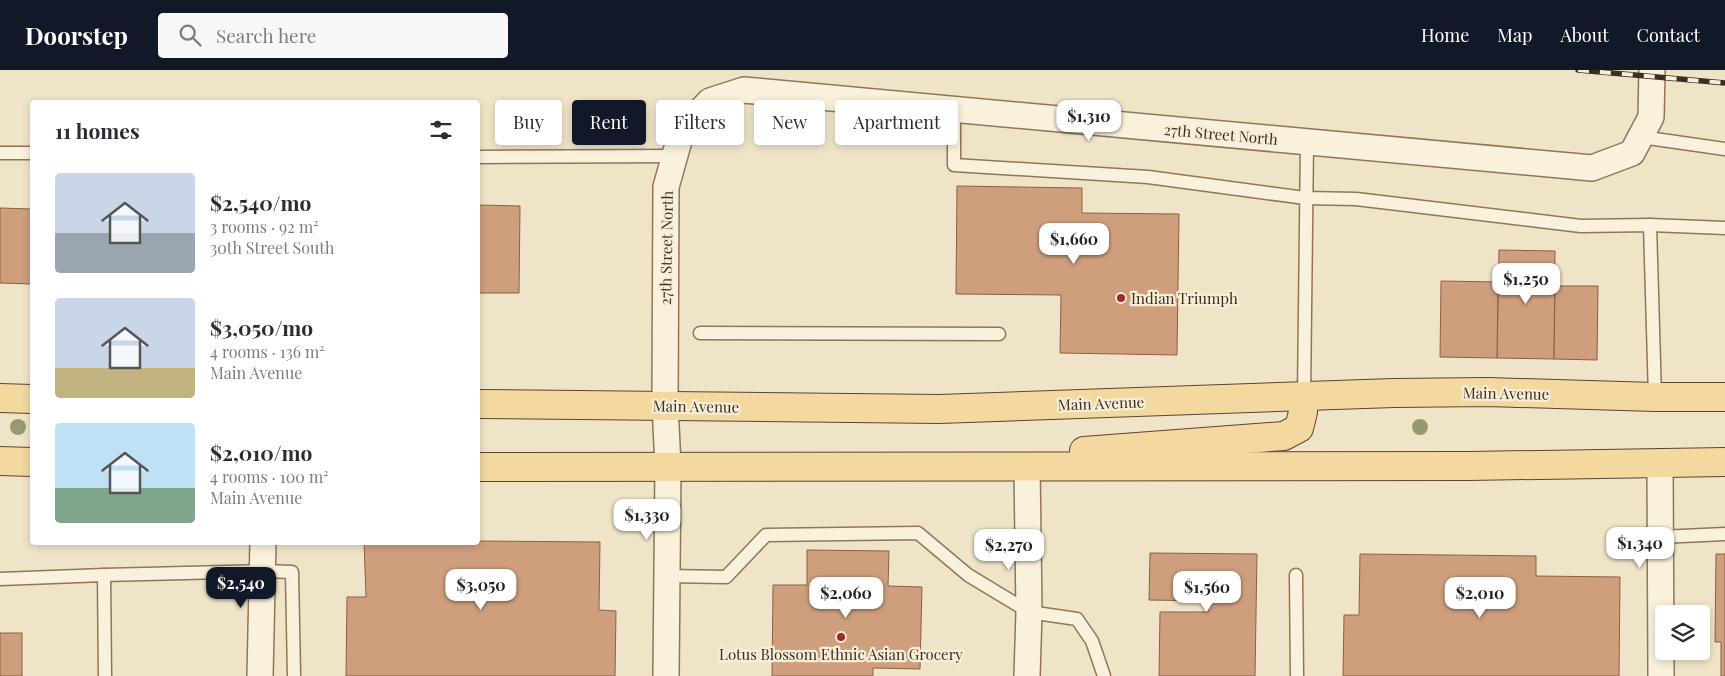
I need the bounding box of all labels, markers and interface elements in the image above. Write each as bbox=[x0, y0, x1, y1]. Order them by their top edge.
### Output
search box bbox=[158, 13, 508, 58]
text: Doorstep bbox=[25, 19, 128, 51]
icon: search bbox=[176, 21, 204, 49]
text: Search here bbox=[216, 22, 316, 48]
text: Home bbox=[1421, 23, 1469, 47]
text: Map bbox=[1497, 23, 1532, 47]
text: About bbox=[1560, 23, 1609, 47]
text: Contact bbox=[1637, 23, 1700, 47]
chip: Buy bbox=[495, 100, 562, 145]
chip: Rent bbox=[572, 100, 646, 145]
chip: Filters bbox=[656, 100, 744, 145]
chip: New bbox=[754, 100, 825, 145]
chip: Apartment bbox=[835, 100, 958, 145]
pin: $1,310 bbox=[1048, 100, 1130, 142]
text: $1,310 bbox=[1067, 105, 1111, 126]
text: 11 homes bbox=[55, 116, 140, 144]
icon: filters bbox=[427, 116, 455, 144]
street label: 27th Street North bbox=[1163, 119, 1279, 149]
text: $2,540/mo bbox=[210, 188, 311, 216]
street label: 27th Street North bbox=[655, 191, 677, 305]
icon: home bbox=[95, 193, 155, 253]
text: 3 rooms · 92 m² bbox=[210, 216, 319, 237]
pin: $1,660 bbox=[1033, 222, 1115, 265]
text: $1,660 bbox=[1050, 228, 1098, 249]
text: 30th Street South bbox=[210, 237, 334, 258]
pin: $1,250 bbox=[1485, 262, 1567, 305]
text: $1,250 bbox=[1503, 268, 1549, 289]
place label: Indian Triumph bbox=[1131, 288, 1238, 308]
marker: Indian Triumph bbox=[1115, 292, 1127, 304]
text: $3,050/mo bbox=[210, 313, 313, 341]
icon: home bbox=[95, 318, 155, 378]
text: 4 rooms · 136 m² bbox=[210, 341, 325, 362]
text: Main Avenue bbox=[210, 362, 302, 383]
street label: Main Avenue bbox=[1463, 382, 1549, 404]
street label: Main Avenue bbox=[1057, 391, 1145, 415]
street label: Main Avenue bbox=[653, 395, 739, 417]
text: $2,010/mo bbox=[210, 438, 312, 466]
icon: home bbox=[95, 443, 155, 503]
text: 4 rooms · 100 m² bbox=[210, 466, 329, 487]
text: Main Avenue bbox=[210, 487, 302, 508]
pin: $1,330 bbox=[606, 498, 688, 541]
text: $1,330 bbox=[624, 504, 670, 525]
pin: $1,340 bbox=[1599, 526, 1681, 569]
pin: $2,270 bbox=[968, 528, 1050, 571]
text: $1,340 bbox=[1617, 532, 1663, 553]
text: $2,270 bbox=[985, 534, 1033, 555]
pin: $2,540 bbox=[200, 566, 282, 609]
pin: $3,050 bbox=[440, 568, 522, 611]
pin: $1,560 bbox=[1166, 570, 1248, 613]
text: $2,540 bbox=[217, 572, 265, 593]
text: $3,050 bbox=[456, 574, 506, 595]
pin: $2,060 bbox=[805, 576, 887, 619]
text: $1,560 bbox=[1184, 576, 1230, 597]
pin: $2,010 bbox=[1439, 576, 1521, 619]
text: $2,060 bbox=[820, 582, 872, 603]
text: $2,010 bbox=[1456, 582, 1504, 603]
map controls bbox=[1655, 605, 1710, 660]
button: layers bbox=[1655, 605, 1710, 660]
marker: Lotus Blossom Ethnic Asian Grocery bbox=[835, 631, 847, 643]
place label: Lotus Blossom Ethnic Asian Grocery bbox=[719, 644, 963, 664]

